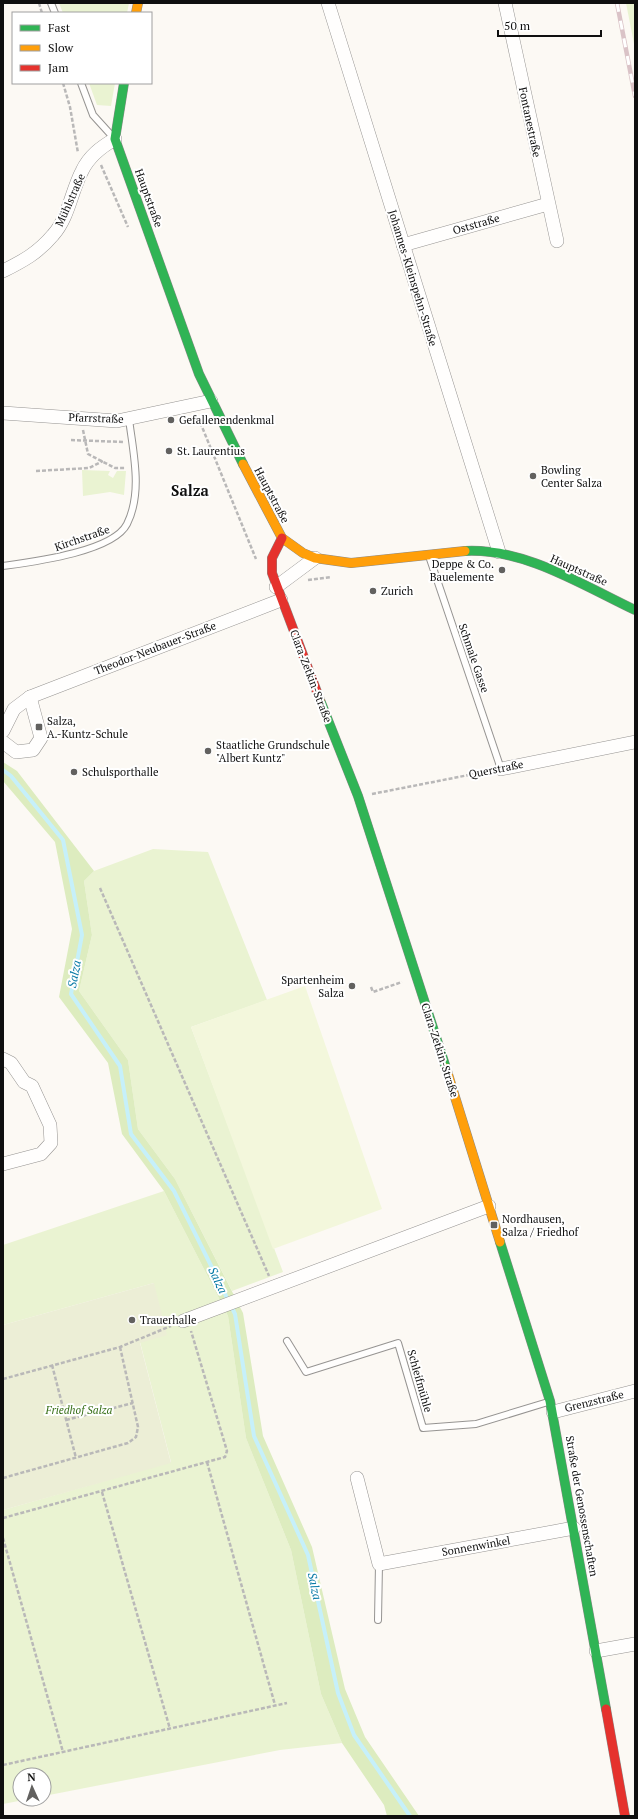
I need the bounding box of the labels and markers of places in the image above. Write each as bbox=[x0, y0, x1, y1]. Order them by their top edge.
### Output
place label: Gefallenendenkmal bbox=[179, 413, 274, 427]
marker: Gefallenendenkmal bbox=[166, 415, 176, 425]
place label: St. Laurentius bbox=[177, 444, 245, 458]
marker: St. Laurentius bbox=[164, 446, 174, 456]
place label: Bowling Center Salza bbox=[541, 463, 603, 490]
marker: Bowling Center Salza bbox=[528, 471, 538, 481]
place label: Deppe & Co. Bauelemente bbox=[430, 557, 494, 584]
marker: Deppe & Co. Bauelemente bbox=[497, 565, 507, 575]
place label: Zurich bbox=[381, 584, 414, 598]
marker: Zurich bbox=[368, 586, 378, 596]
place label: Salza, A.-Kuntz-Schule bbox=[47, 714, 128, 741]
marker: Salza, A.-Kuntz-Schule bbox=[34, 722, 44, 732]
place label: Staatliche Grundschule "Albert Kuntz" bbox=[216, 738, 330, 765]
marker: Staatliche Grundschule "Albert Kuntz" bbox=[203, 746, 213, 756]
place label: Schulsporthalle bbox=[82, 765, 159, 779]
marker: Schulsporthalle bbox=[69, 767, 79, 777]
place label: Spartenheim Salza bbox=[281, 973, 345, 1000]
marker: Spartenheim Salza bbox=[347, 981, 357, 991]
place label: Nordhausen, Salza / Friedhof bbox=[502, 1212, 580, 1239]
marker: Nordhausen, Salza / Friedhof bbox=[489, 1220, 499, 1230]
place label: Trauerhalle bbox=[140, 1313, 197, 1327]
marker: Trauerhalle bbox=[127, 1315, 137, 1325]

